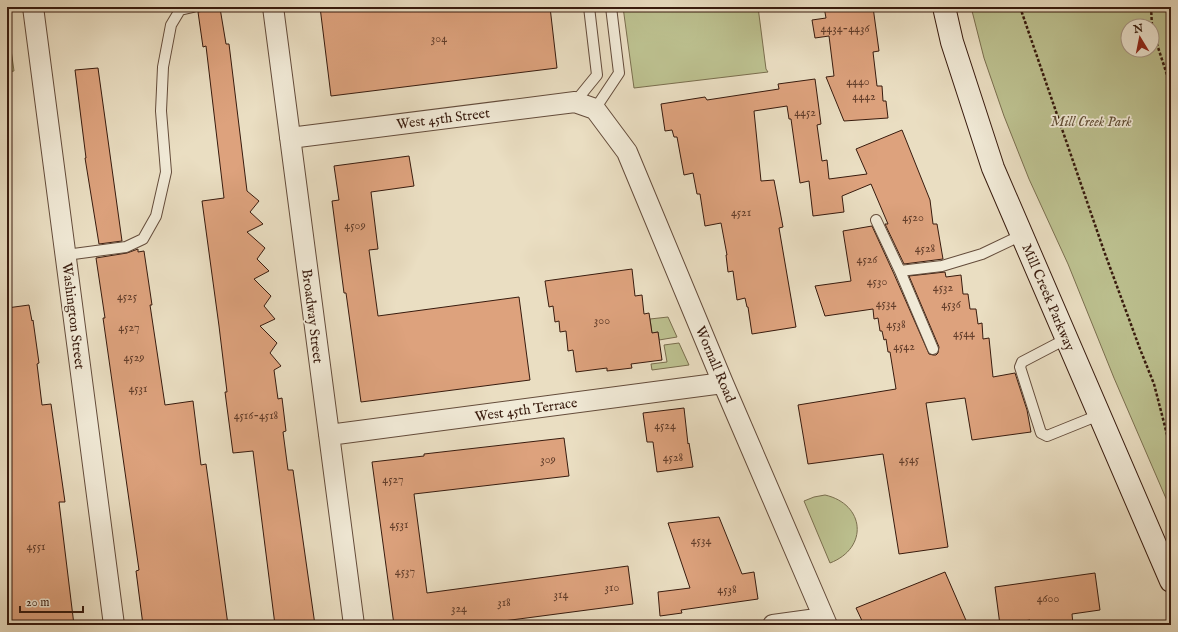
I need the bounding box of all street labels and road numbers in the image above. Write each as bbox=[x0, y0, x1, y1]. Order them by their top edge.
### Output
street label: West 45th Street bbox=[395, 104, 491, 134]
street label: Mill Creek Parkway bbox=[1017, 241, 1079, 354]
street label: Washington Street bbox=[58, 262, 89, 371]
street label: Broadway Street bbox=[297, 268, 327, 365]
street label: Wornall Road bbox=[691, 324, 739, 406]
street label: West 45th Terrace bbox=[474, 394, 579, 426]

